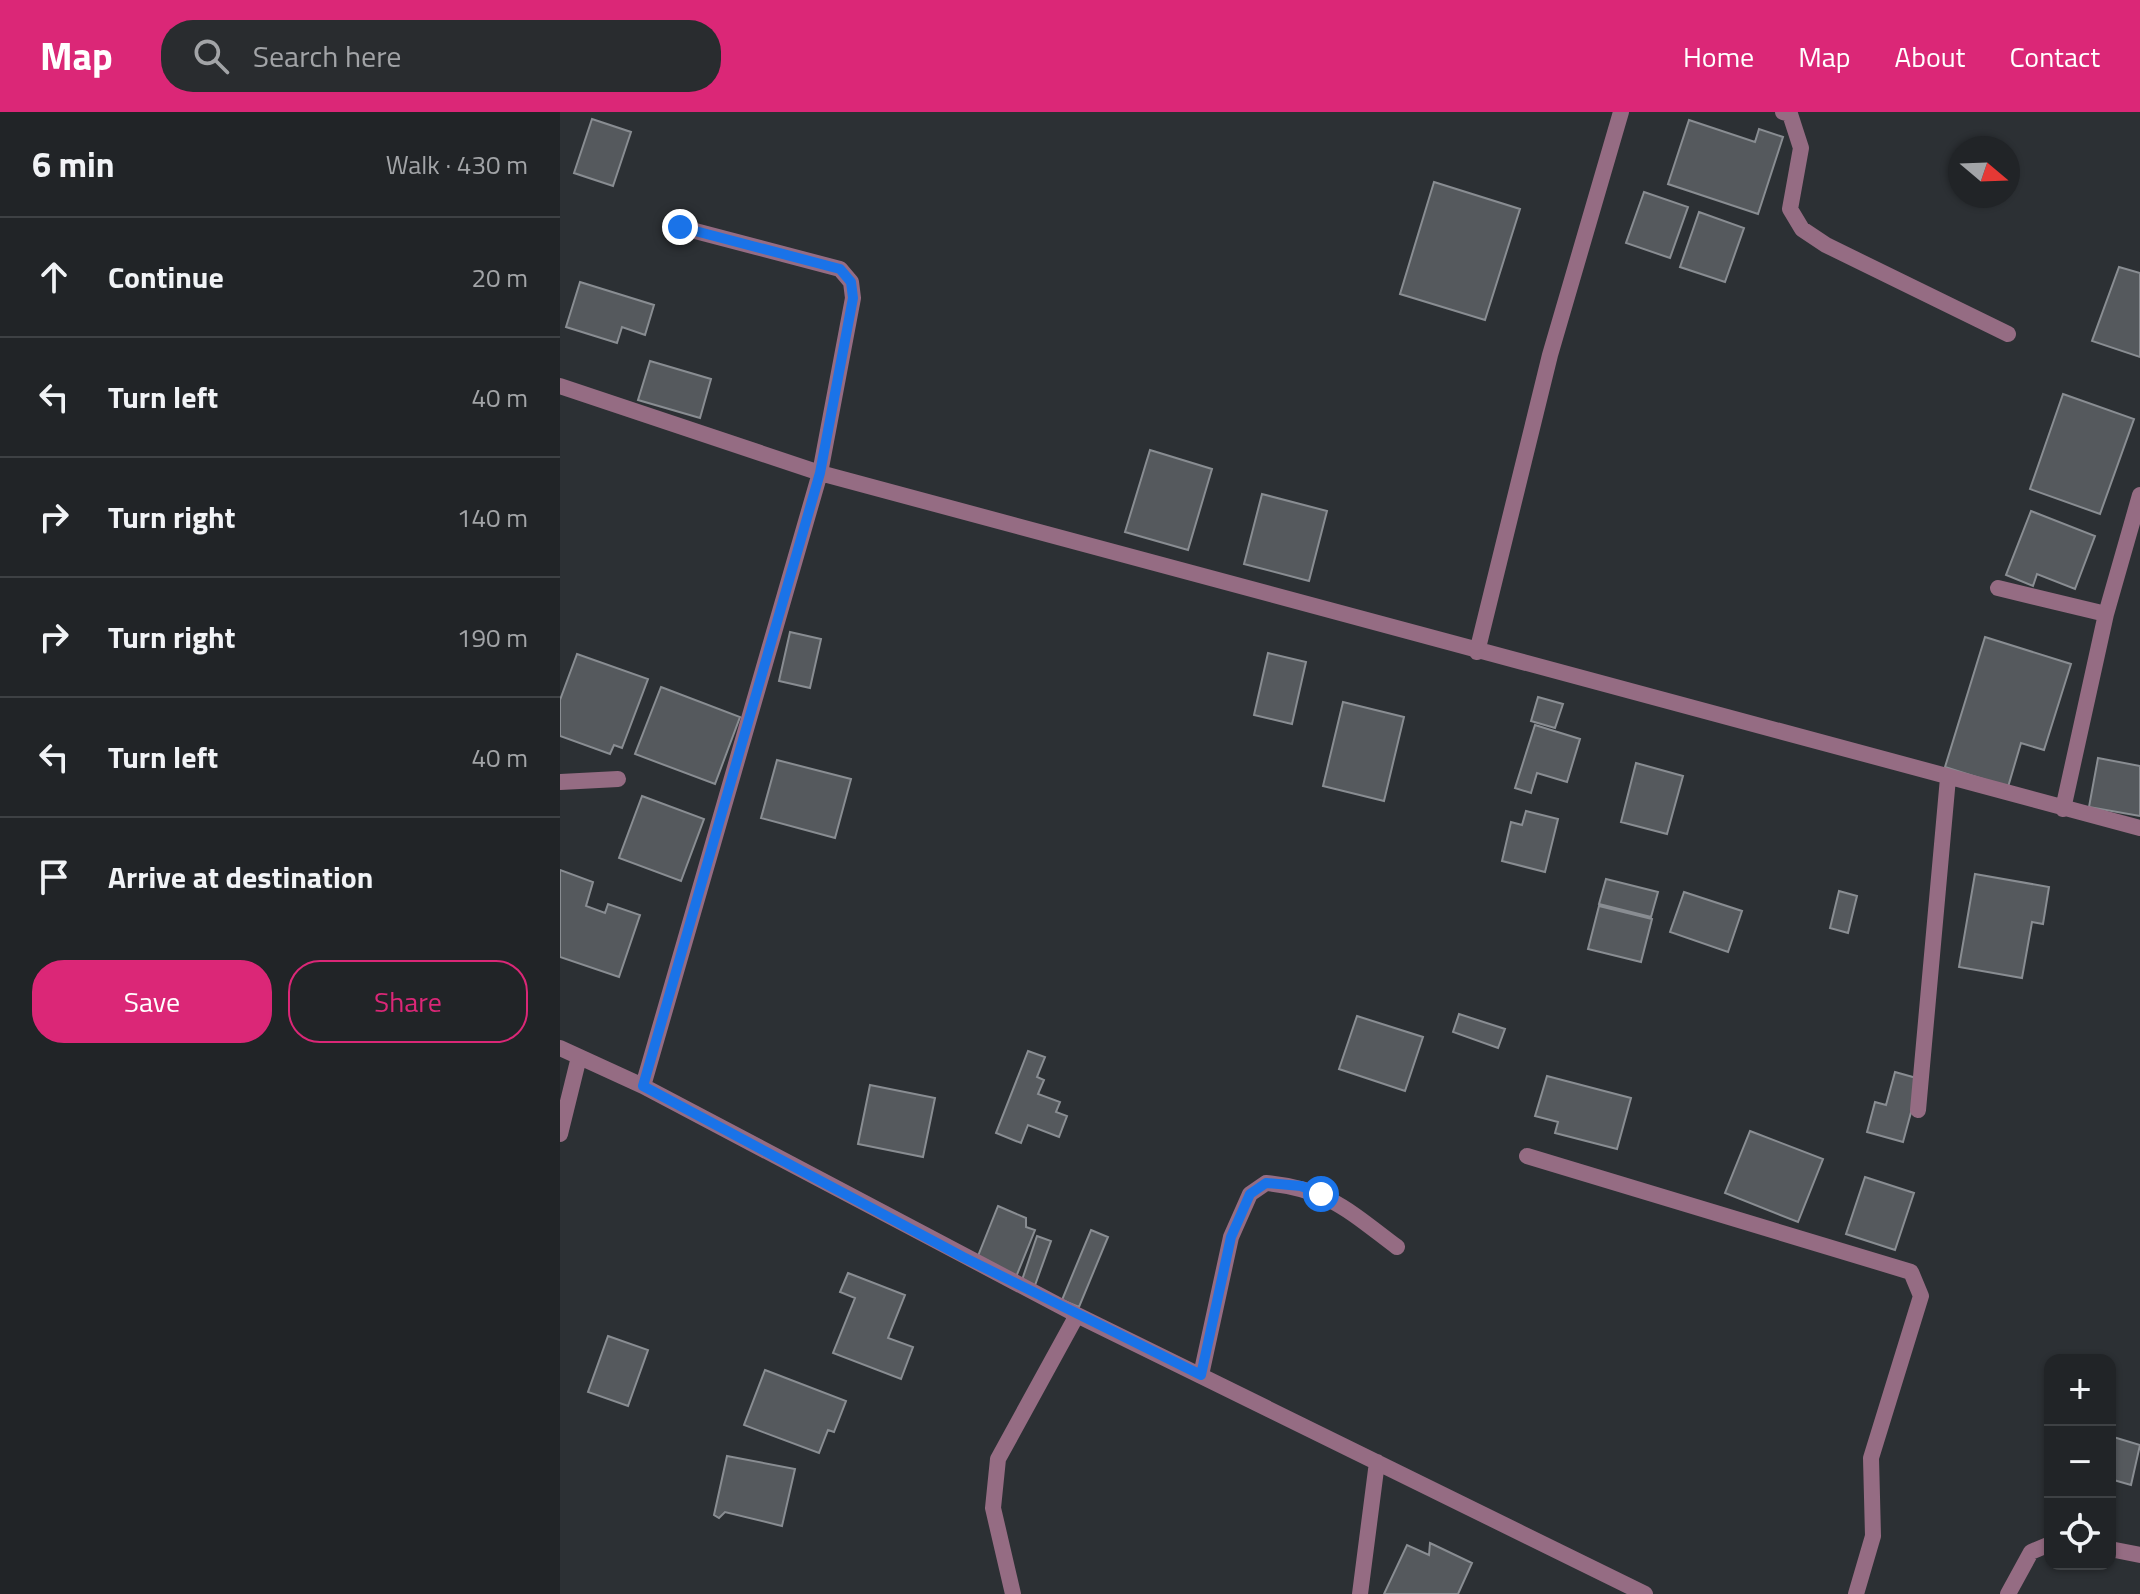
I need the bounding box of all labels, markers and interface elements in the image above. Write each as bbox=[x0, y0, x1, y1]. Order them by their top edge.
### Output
search box bbox=[161, 20, 721, 92]
text: Map bbox=[40, 27, 113, 85]
text: Search here bbox=[253, 33, 402, 79]
icon: search bbox=[189, 34, 233, 78]
text: Home bbox=[1683, 35, 1754, 78]
text: Map bbox=[1798, 35, 1851, 78]
text: About bbox=[1895, 35, 1965, 78]
text: Contact bbox=[2009, 35, 2100, 78]
north arrow bbox=[1948, 136, 2020, 208]
text: 6 min bbox=[32, 138, 115, 190]
text: Walk · 430 m bbox=[386, 145, 528, 184]
route end bbox=[662, 209, 698, 245]
text: Continue bbox=[108, 254, 224, 300]
icon: ahead bbox=[32, 255, 76, 299]
text: 20 m bbox=[471, 258, 528, 297]
text: Turn left bbox=[108, 374, 218, 420]
icon: left bbox=[32, 375, 76, 419]
text: 40 m bbox=[471, 378, 528, 417]
text: Turn right bbox=[108, 494, 236, 540]
icon: right bbox=[32, 495, 76, 539]
text: 140 m bbox=[457, 498, 528, 537]
text: Turn right bbox=[108, 614, 236, 660]
icon: right bbox=[32, 615, 76, 659]
text: 190 m bbox=[457, 618, 528, 657]
text: Turn left bbox=[108, 734, 218, 780]
icon: left bbox=[32, 735, 76, 779]
text: 40 m bbox=[471, 738, 528, 777]
text: Arrive at destination bbox=[108, 854, 373, 900]
icon: arrive bbox=[32, 855, 76, 899]
button: Save bbox=[32, 960, 272, 1043]
button: Share bbox=[288, 960, 528, 1043]
route start bbox=[1303, 1176, 1339, 1212]
map controls bbox=[2044, 1354, 2116, 1570]
button: + bbox=[2044, 1354, 2116, 1426]
button: − bbox=[2044, 1426, 2116, 1498]
button: locate bbox=[2044, 1498, 2116, 1570]

